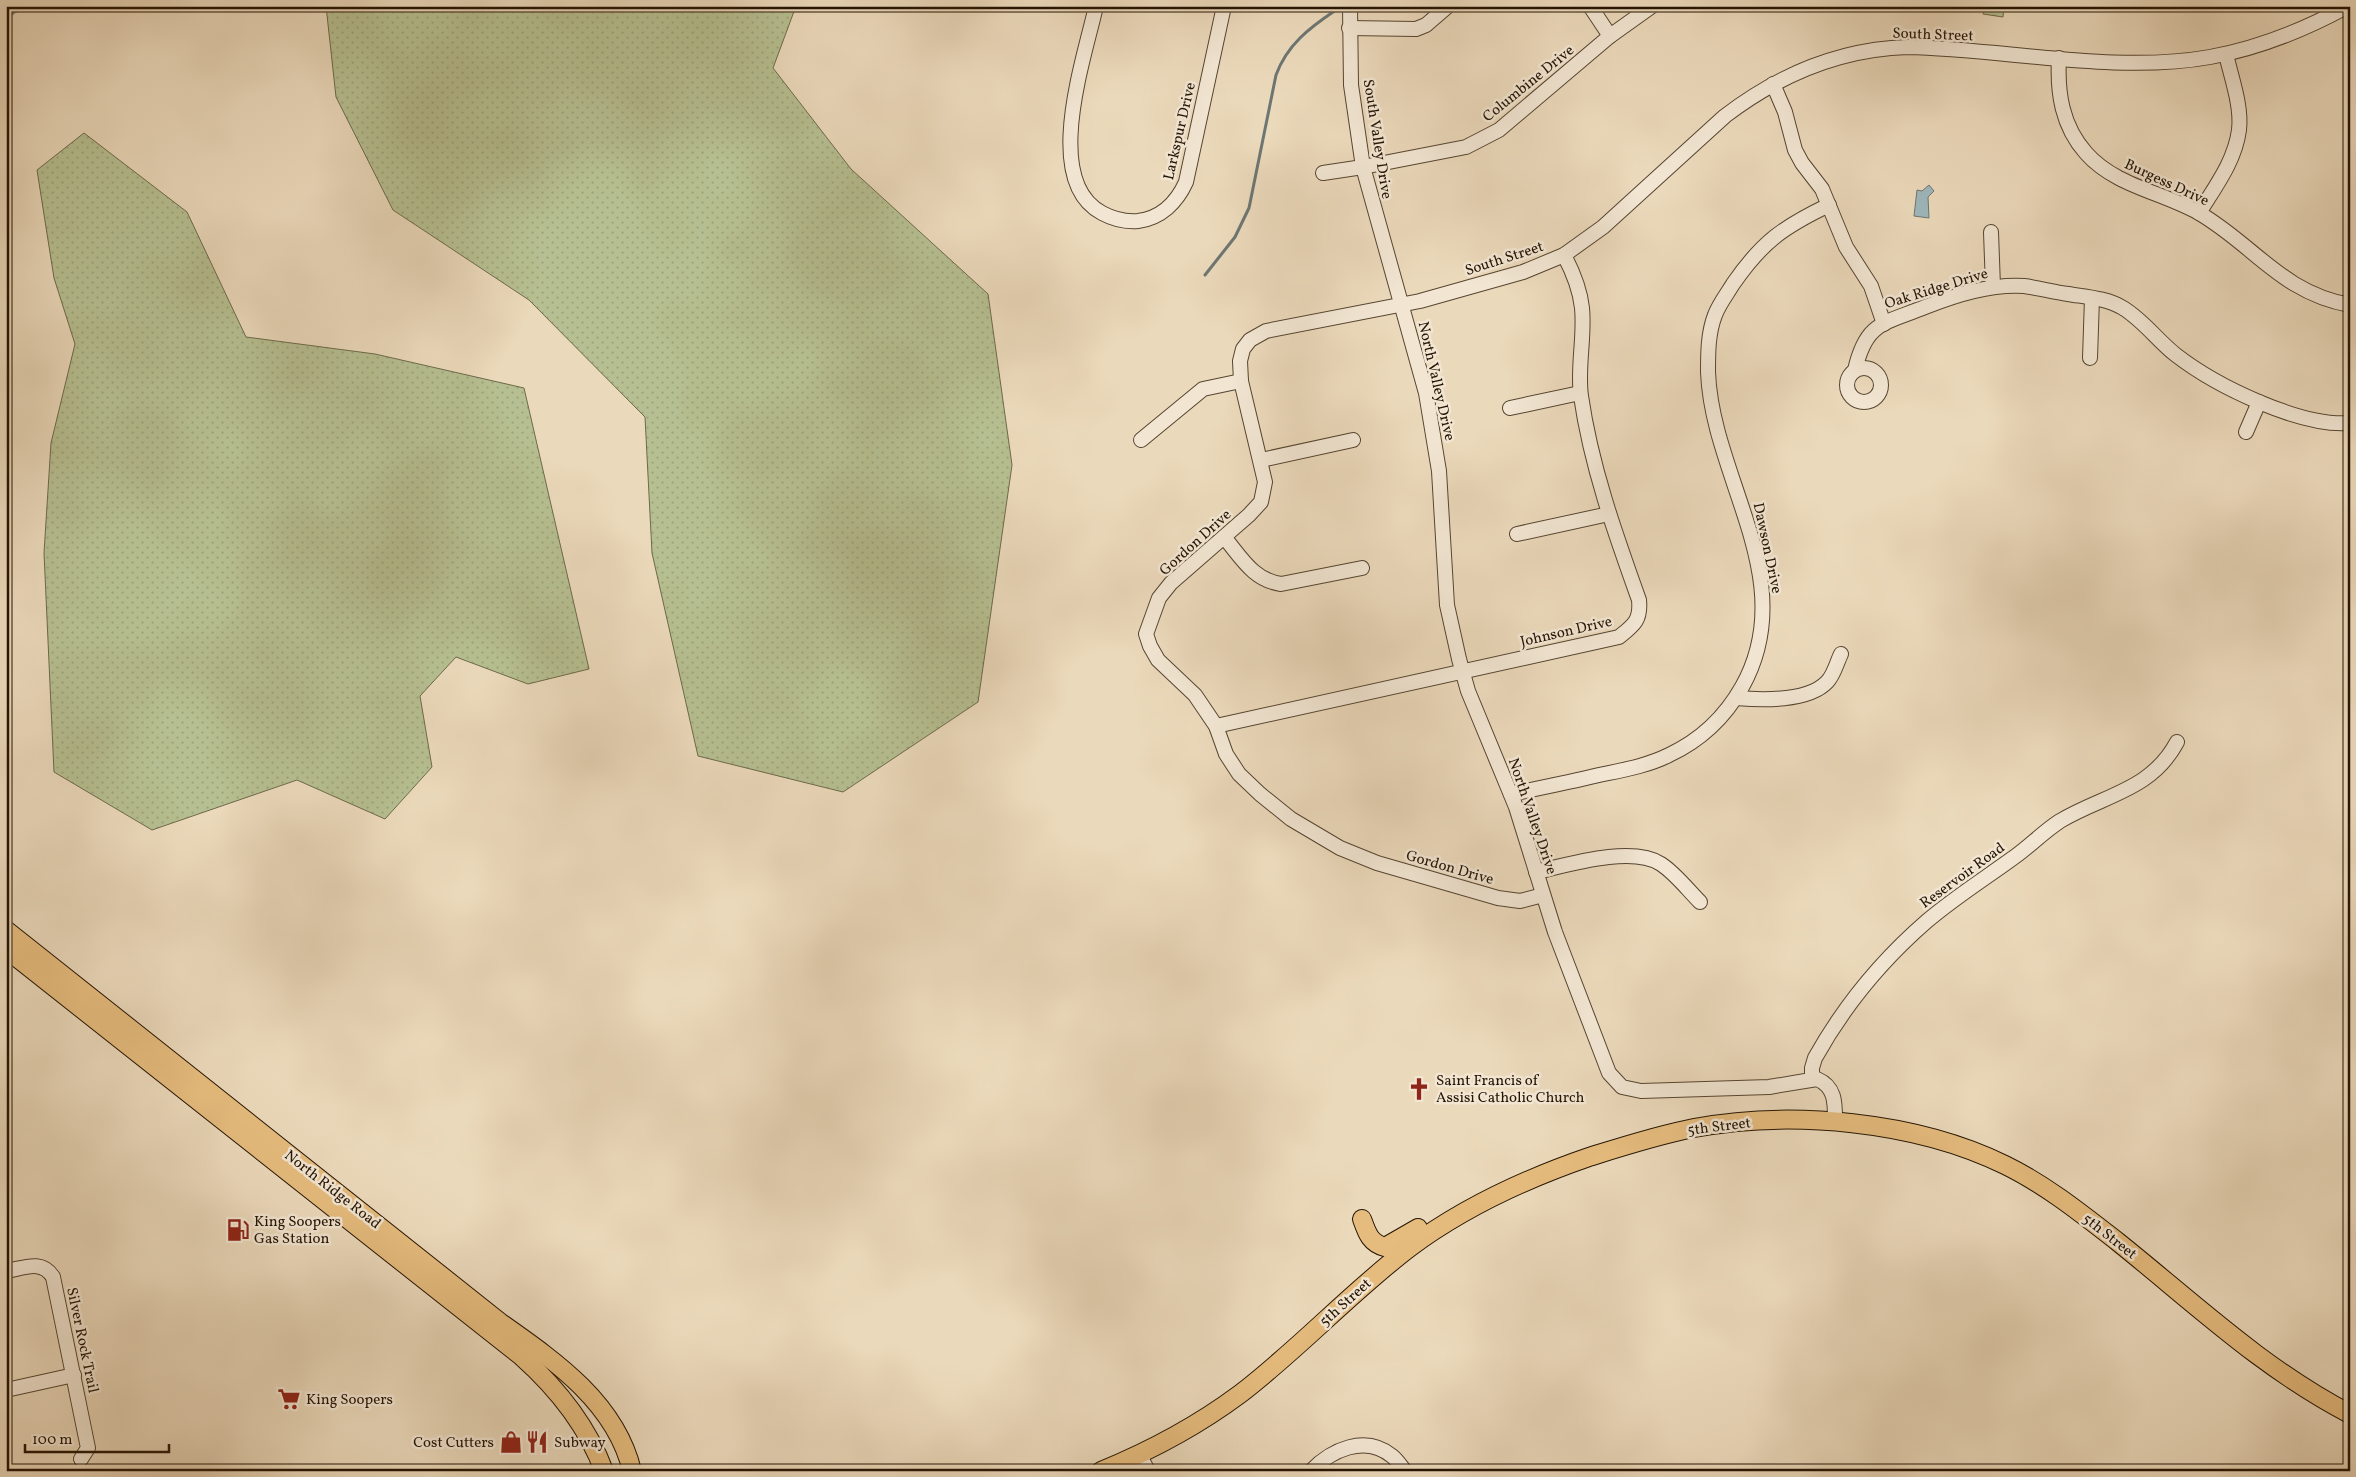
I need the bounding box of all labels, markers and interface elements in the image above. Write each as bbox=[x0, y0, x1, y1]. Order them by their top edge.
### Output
street label: South Street bbox=[1892, 24, 1974, 47]
street label: Columbine Drive bbox=[1479, 41, 1579, 128]
street label: South Valley Drive bbox=[1357, 78, 1396, 201]
street label: Larkspur Drive bbox=[1159, 80, 1202, 182]
street label: Burgess Drive bbox=[2121, 155, 2212, 212]
street label: South Street bbox=[1463, 237, 1546, 282]
street label: Oak Ridge Drive bbox=[1882, 264, 1991, 315]
street label: North Valley Drive bbox=[1412, 320, 1459, 443]
street label: Dawson Drive bbox=[1747, 501, 1786, 596]
street label: Gordon Drive bbox=[1155, 505, 1237, 581]
street label: Johnson Drive bbox=[1518, 612, 1614, 653]
street label: North Valley Drive bbox=[1502, 755, 1561, 877]
street label: Reservoir Road bbox=[1916, 838, 2010, 914]
street label: Gordon Drive bbox=[1403, 846, 1496, 891]
place label: Saint Francis of Assisi Catholic Church bbox=[1436, 1071, 1584, 1109]
church icon: Saint Francis of Assisi Catholic Church bbox=[1406, 1076, 1432, 1102]
street label: 5th Street bbox=[1686, 1113, 1752, 1142]
street label: North Ridge Road bbox=[279, 1146, 385, 1235]
street label: 5th Street bbox=[2077, 1209, 2141, 1265]
place label: King Soopers Gas Station bbox=[254, 1212, 341, 1250]
fuel station icon: King Soopers Gas Station bbox=[225, 1217, 251, 1243]
street label: 5th Street bbox=[1315, 1274, 1377, 1332]
street label: Silver Rock Trail bbox=[60, 1286, 103, 1395]
supermarket icon: King Soopers bbox=[276, 1386, 302, 1412]
place label: King Soopers bbox=[306, 1390, 393, 1411]
scale bar bbox=[25, 1422, 169, 1454]
shop icon: Cost Cutters bbox=[498, 1429, 524, 1455]
restaurant icon: Subway bbox=[524, 1429, 550, 1455]
text: 100 m bbox=[32, 1430, 72, 1451]
place label: Cost Cutters bbox=[413, 1433, 494, 1454]
place label: Subway bbox=[554, 1433, 606, 1454]

